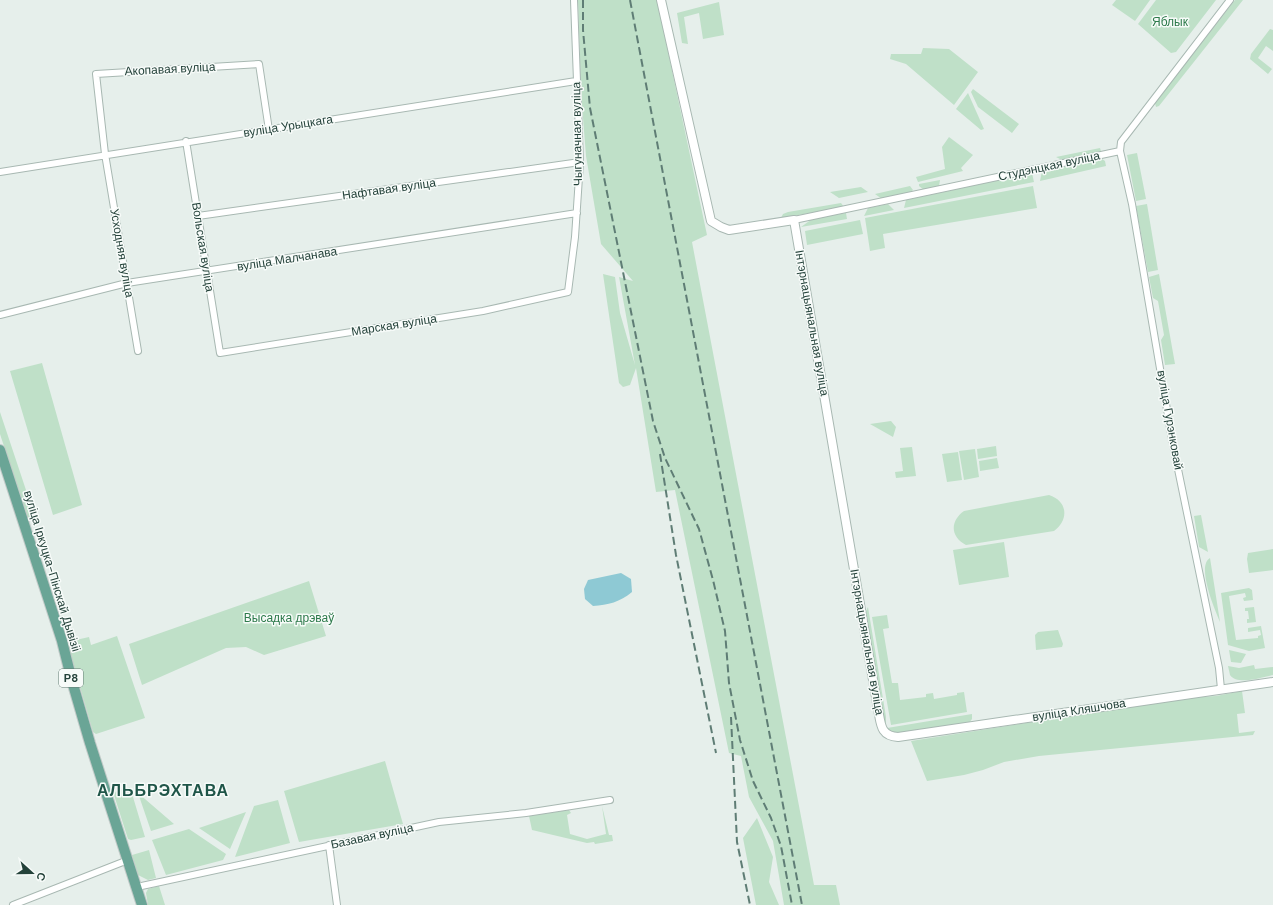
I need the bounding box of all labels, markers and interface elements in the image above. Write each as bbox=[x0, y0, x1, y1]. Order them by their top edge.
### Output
park label: Яблык bbox=[1152, 14, 1189, 30]
street label: Акопавая вуліца bbox=[124, 59, 216, 79]
street label: Чыгуначная вуліца bbox=[568, 81, 586, 186]
street label: вуліца Урыцкага bbox=[242, 111, 334, 141]
street label: Студэнцкая вуліца bbox=[997, 147, 1102, 185]
street label: Нафтавая вуліца bbox=[341, 174, 437, 204]
street label: Вольская вуліца bbox=[188, 201, 218, 293]
street label: Усходняя вуліца bbox=[106, 207, 138, 299]
street label: вуліца Малчанава bbox=[236, 243, 338, 275]
street label: Інтэрнацыянальная вуліца bbox=[791, 249, 833, 398]
street label: Марская вуліца bbox=[350, 310, 438, 340]
street label: вуліца Гурэнковай bbox=[1153, 369, 1187, 471]
street label: вуліца Іркуцка-Пінскай Дывізіі bbox=[20, 488, 84, 654]
street label: Інтэрнацыянальная вуліца bbox=[846, 568, 888, 717]
park label: Высадка дрэваў bbox=[244, 610, 334, 626]
road number: Р8 bbox=[59, 669, 83, 687]
street label: вуліца Кляшчова bbox=[1031, 695, 1127, 725]
district label: АЛЬБРЭХТАВА bbox=[97, 780, 229, 801]
street label: Базавая вуліца bbox=[329, 819, 415, 853]
north arrow bbox=[12, 853, 52, 893]
text: С bbox=[33, 870, 49, 883]

